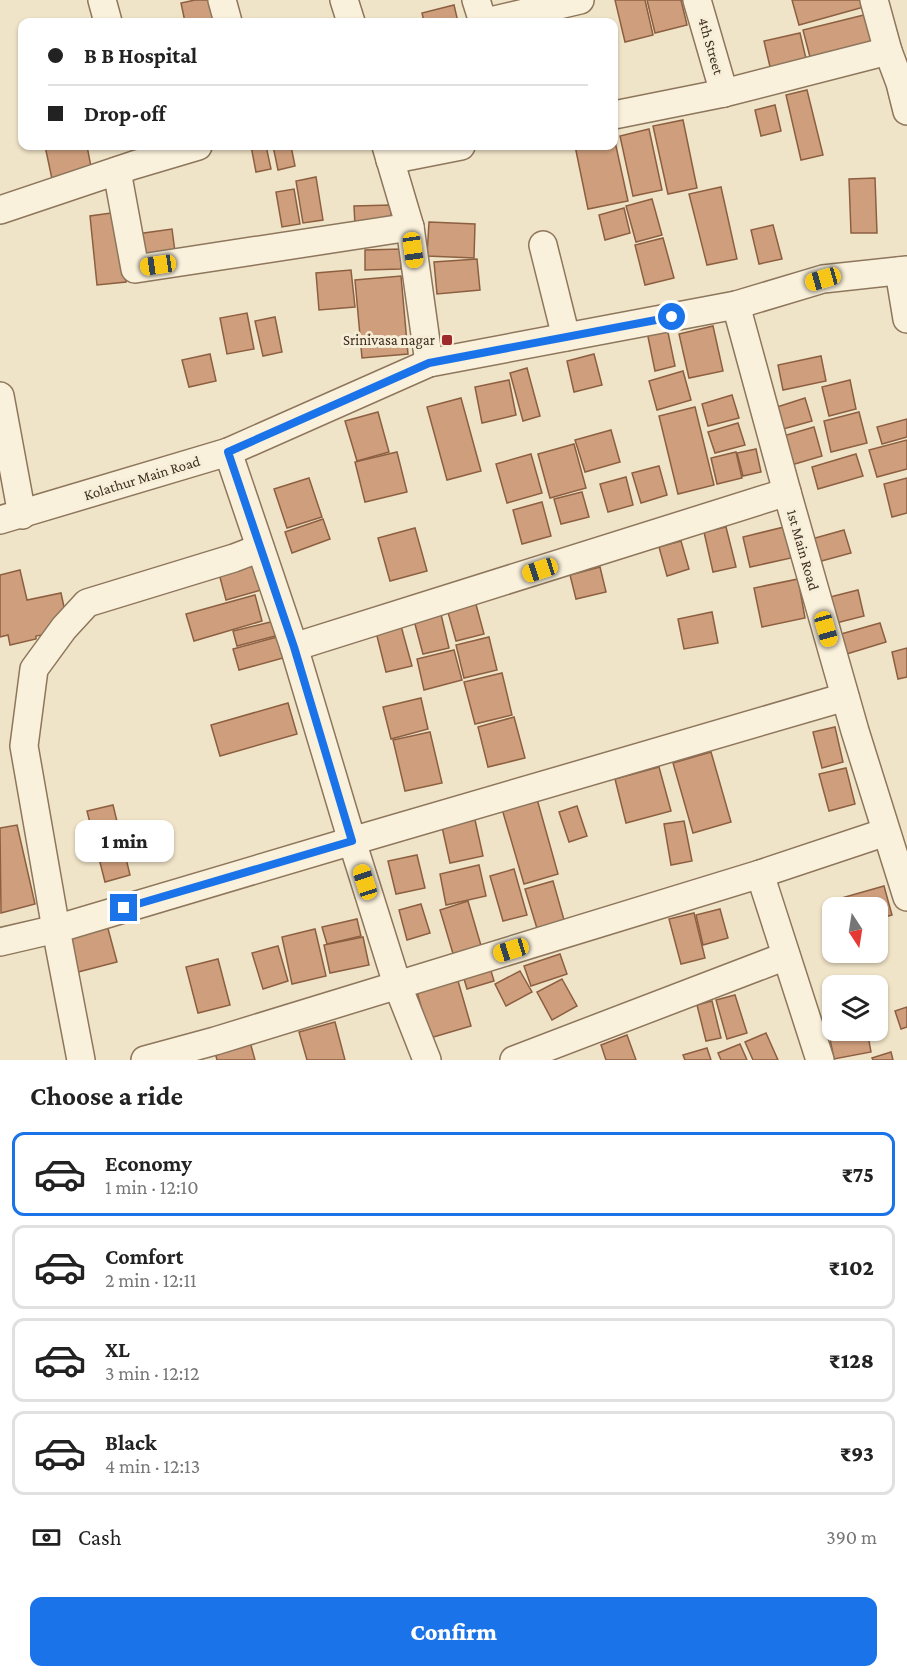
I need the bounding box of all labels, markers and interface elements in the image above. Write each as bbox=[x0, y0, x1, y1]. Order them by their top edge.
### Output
street label: 4th Street bbox=[695, 16, 727, 77]
text: B B Hospital bbox=[84, 43, 197, 68]
text: Drop-off bbox=[84, 101, 166, 126]
car bbox=[402, 231, 424, 269]
car bbox=[139, 254, 177, 276]
car bbox=[803, 265, 843, 293]
route start bbox=[658, 303, 685, 330]
place label: Srinivasa nagar bbox=[343, 332, 436, 349]
marker: Srinivasa nagar bbox=[440, 333, 454, 347]
street label: Kolathur Main Road bbox=[82, 453, 202, 503]
street label: 1st Main Road bbox=[784, 508, 822, 592]
car bbox=[520, 556, 560, 584]
car bbox=[812, 609, 840, 649]
callout: 1 min bbox=[74, 821, 174, 863]
text: 1 min bbox=[101, 830, 148, 852]
car bbox=[351, 862, 379, 902]
route end bbox=[110, 894, 137, 921]
north arrow bbox=[822, 897, 888, 963]
map controls bbox=[822, 897, 888, 1041]
car bbox=[491, 936, 531, 964]
button: layers bbox=[822, 975, 888, 1041]
text: Choose a ride bbox=[30, 1081, 183, 1111]
icon: car bbox=[33, 1147, 87, 1201]
text: Economy bbox=[105, 1151, 192, 1176]
text: ₹75 bbox=[841, 1162, 874, 1187]
text: 1 min · 12:10 bbox=[105, 1176, 198, 1198]
icon: car bbox=[33, 1240, 87, 1294]
text: Comfort bbox=[105, 1244, 183, 1269]
text: ₹102 bbox=[828, 1255, 874, 1280]
text: 2 min · 12:11 bbox=[105, 1269, 197, 1291]
icon: car bbox=[33, 1333, 87, 1387]
text: XL bbox=[105, 1337, 130, 1362]
text: ₹128 bbox=[829, 1348, 874, 1373]
text: 3 min · 12:12 bbox=[105, 1362, 200, 1384]
icon: car bbox=[33, 1426, 87, 1480]
text: Black bbox=[105, 1430, 157, 1455]
text: ₹93 bbox=[840, 1441, 874, 1466]
text: 4 min · 12:13 bbox=[105, 1455, 200, 1477]
icon: cash bbox=[30, 1521, 63, 1554]
text: Cash bbox=[78, 1525, 122, 1550]
text: 390 m bbox=[826, 1526, 877, 1548]
button: Confirm bbox=[30, 1597, 877, 1666]

